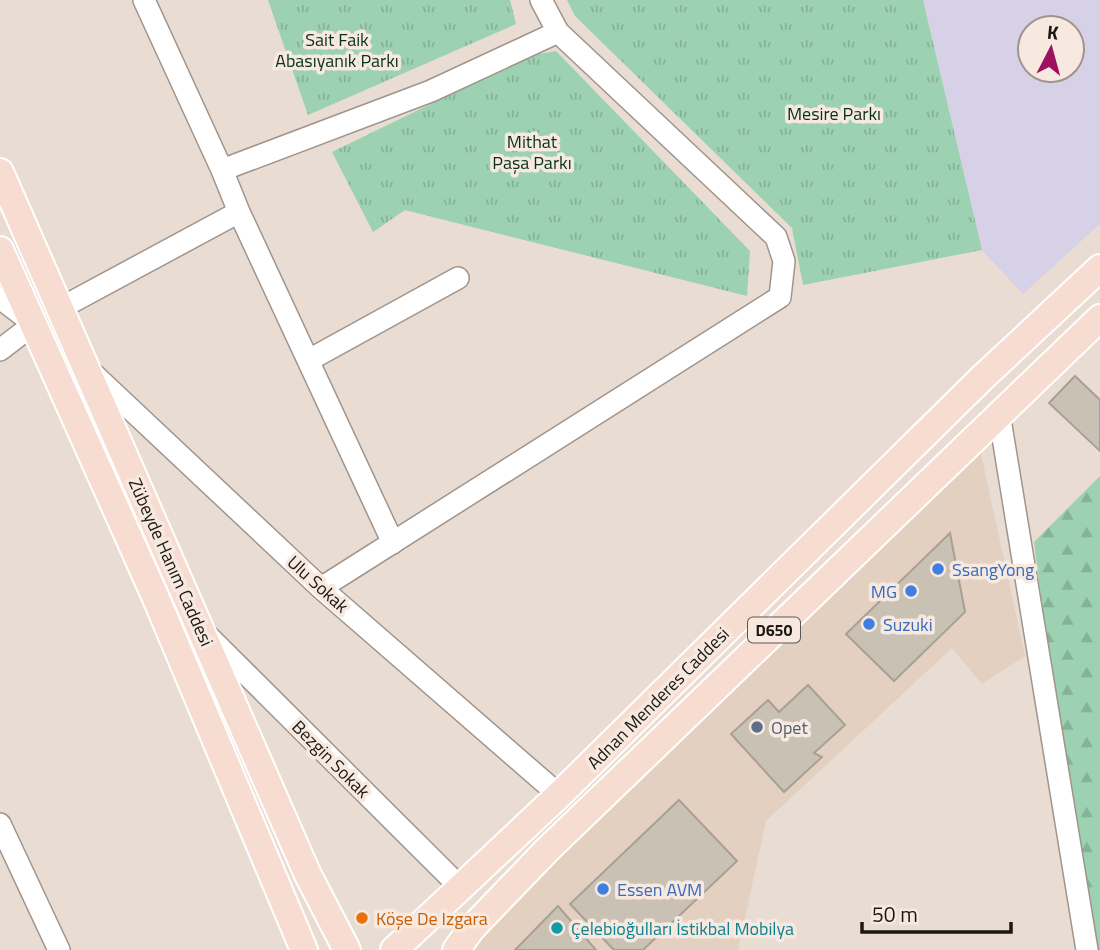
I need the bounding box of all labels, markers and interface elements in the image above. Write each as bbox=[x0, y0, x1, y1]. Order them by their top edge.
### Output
north arrow bbox=[1016, 14, 1086, 84]
text: K bbox=[1046, 17, 1060, 47]
park label: Sait Faik Abasıyanık Parkı bbox=[275, 26, 399, 74]
park label: Mesire Parkı bbox=[787, 100, 881, 127]
park label: Mithat Paşa Parkı bbox=[492, 128, 572, 176]
street label: Zübeyde Hanım Caddesi bbox=[122, 474, 220, 650]
street label: Ulu Sokak bbox=[281, 549, 355, 619]
place label: SsangYong bbox=[952, 556, 1034, 583]
marker: SsangYong bbox=[930, 561, 946, 577]
place label: MG bbox=[871, 578, 897, 605]
marker: MG bbox=[903, 583, 919, 599]
place label: Suzuki bbox=[883, 611, 933, 638]
marker: Suzuki bbox=[861, 616, 877, 632]
road number: D650 bbox=[748, 618, 800, 642]
street label: Adnan Menderes Caddesi bbox=[581, 621, 735, 775]
street label: Bezgin Sokak bbox=[286, 714, 376, 804]
place label: Opet bbox=[771, 714, 808, 741]
marker: Opet bbox=[749, 719, 765, 735]
place label: Essen AVM bbox=[617, 876, 702, 903]
marker: Essen AVM bbox=[595, 881, 611, 897]
scale bar bbox=[862, 890, 1011, 934]
text: 50 m bbox=[872, 898, 918, 930]
place label: Köşe De Izgara bbox=[376, 905, 488, 932]
marker: Köşe De Izgara bbox=[354, 910, 370, 926]
place label: Çelebioğulları İstikbal Mobilya bbox=[571, 915, 794, 942]
marker: Çelebioğulları İstikbal Mobilya bbox=[549, 920, 565, 936]

